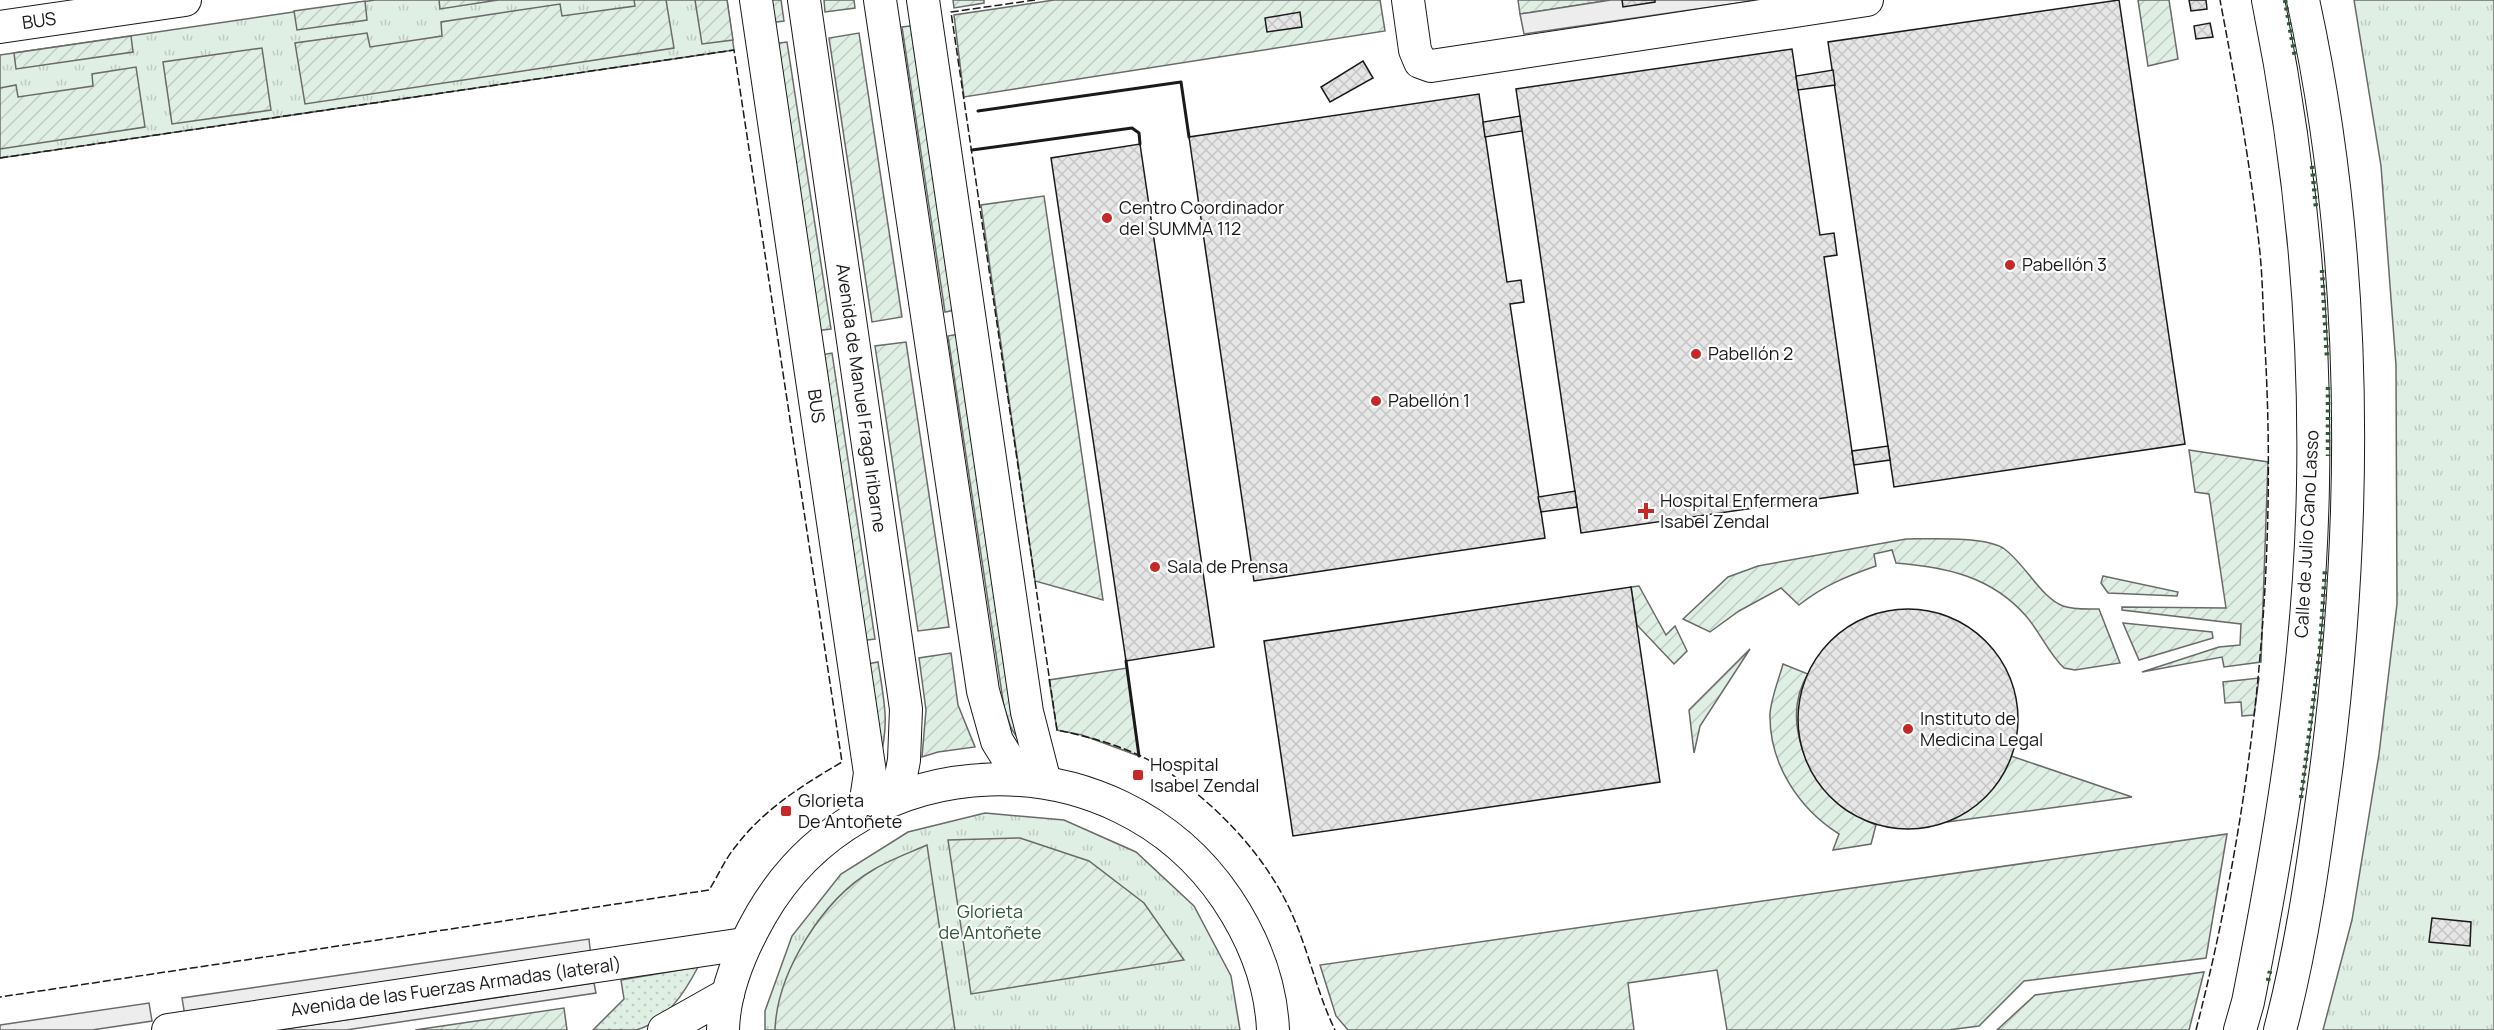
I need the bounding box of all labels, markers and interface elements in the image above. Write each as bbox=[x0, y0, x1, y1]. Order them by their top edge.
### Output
street label: BUS bbox=[20, 6, 57, 34]
place label: Centro Coordinador del SUMMA 112 bbox=[1119, 195, 1285, 240]
marker: Centro Coordinador del SUMMA 112 bbox=[1100, 211, 1114, 225]
place label: Pabellón 3 bbox=[2022, 252, 2107, 276]
marker: Pabellón 3 bbox=[2003, 258, 2017, 272]
street label: Avenida de Manuel Fraga Iribarne bbox=[831, 262, 893, 534]
place label: Pabellón 2 bbox=[1708, 341, 1793, 365]
marker: Pabellón 2 bbox=[1689, 347, 1703, 361]
street label: BUS bbox=[803, 387, 831, 424]
place label: Pabellón 1 bbox=[1388, 388, 1470, 412]
marker: Pabellón 1 bbox=[1369, 394, 1383, 408]
street label: Calle de Julio Cano Lasso bbox=[2289, 429, 2323, 639]
place label: Hospital Enfermera Isabel Zendal bbox=[1660, 488, 1818, 533]
marker: Hospital Enfermera Isabel Zendal bbox=[1637, 502, 1655, 520]
place label: Sala de Prensa bbox=[1167, 554, 1288, 578]
marker: Sala de Prensa bbox=[1148, 560, 1162, 574]
place label: Instituto de Medicina Legal bbox=[1920, 706, 2043, 751]
marker: Instituto de Medicina Legal bbox=[1901, 722, 1915, 736]
place label: Hospital Isabel Zendal bbox=[1150, 752, 1259, 797]
marker: Hospital Isabel Zendal bbox=[1131, 768, 1145, 782]
place label: Glorieta De Antoñete bbox=[798, 788, 902, 833]
marker: Glorieta De Antoñete bbox=[779, 804, 793, 818]
park label: Glorieta de Antoñete bbox=[939, 899, 1041, 944]
street label: Avenida de las Fuerzas Armadas (lateral) bbox=[289, 951, 623, 1021]

